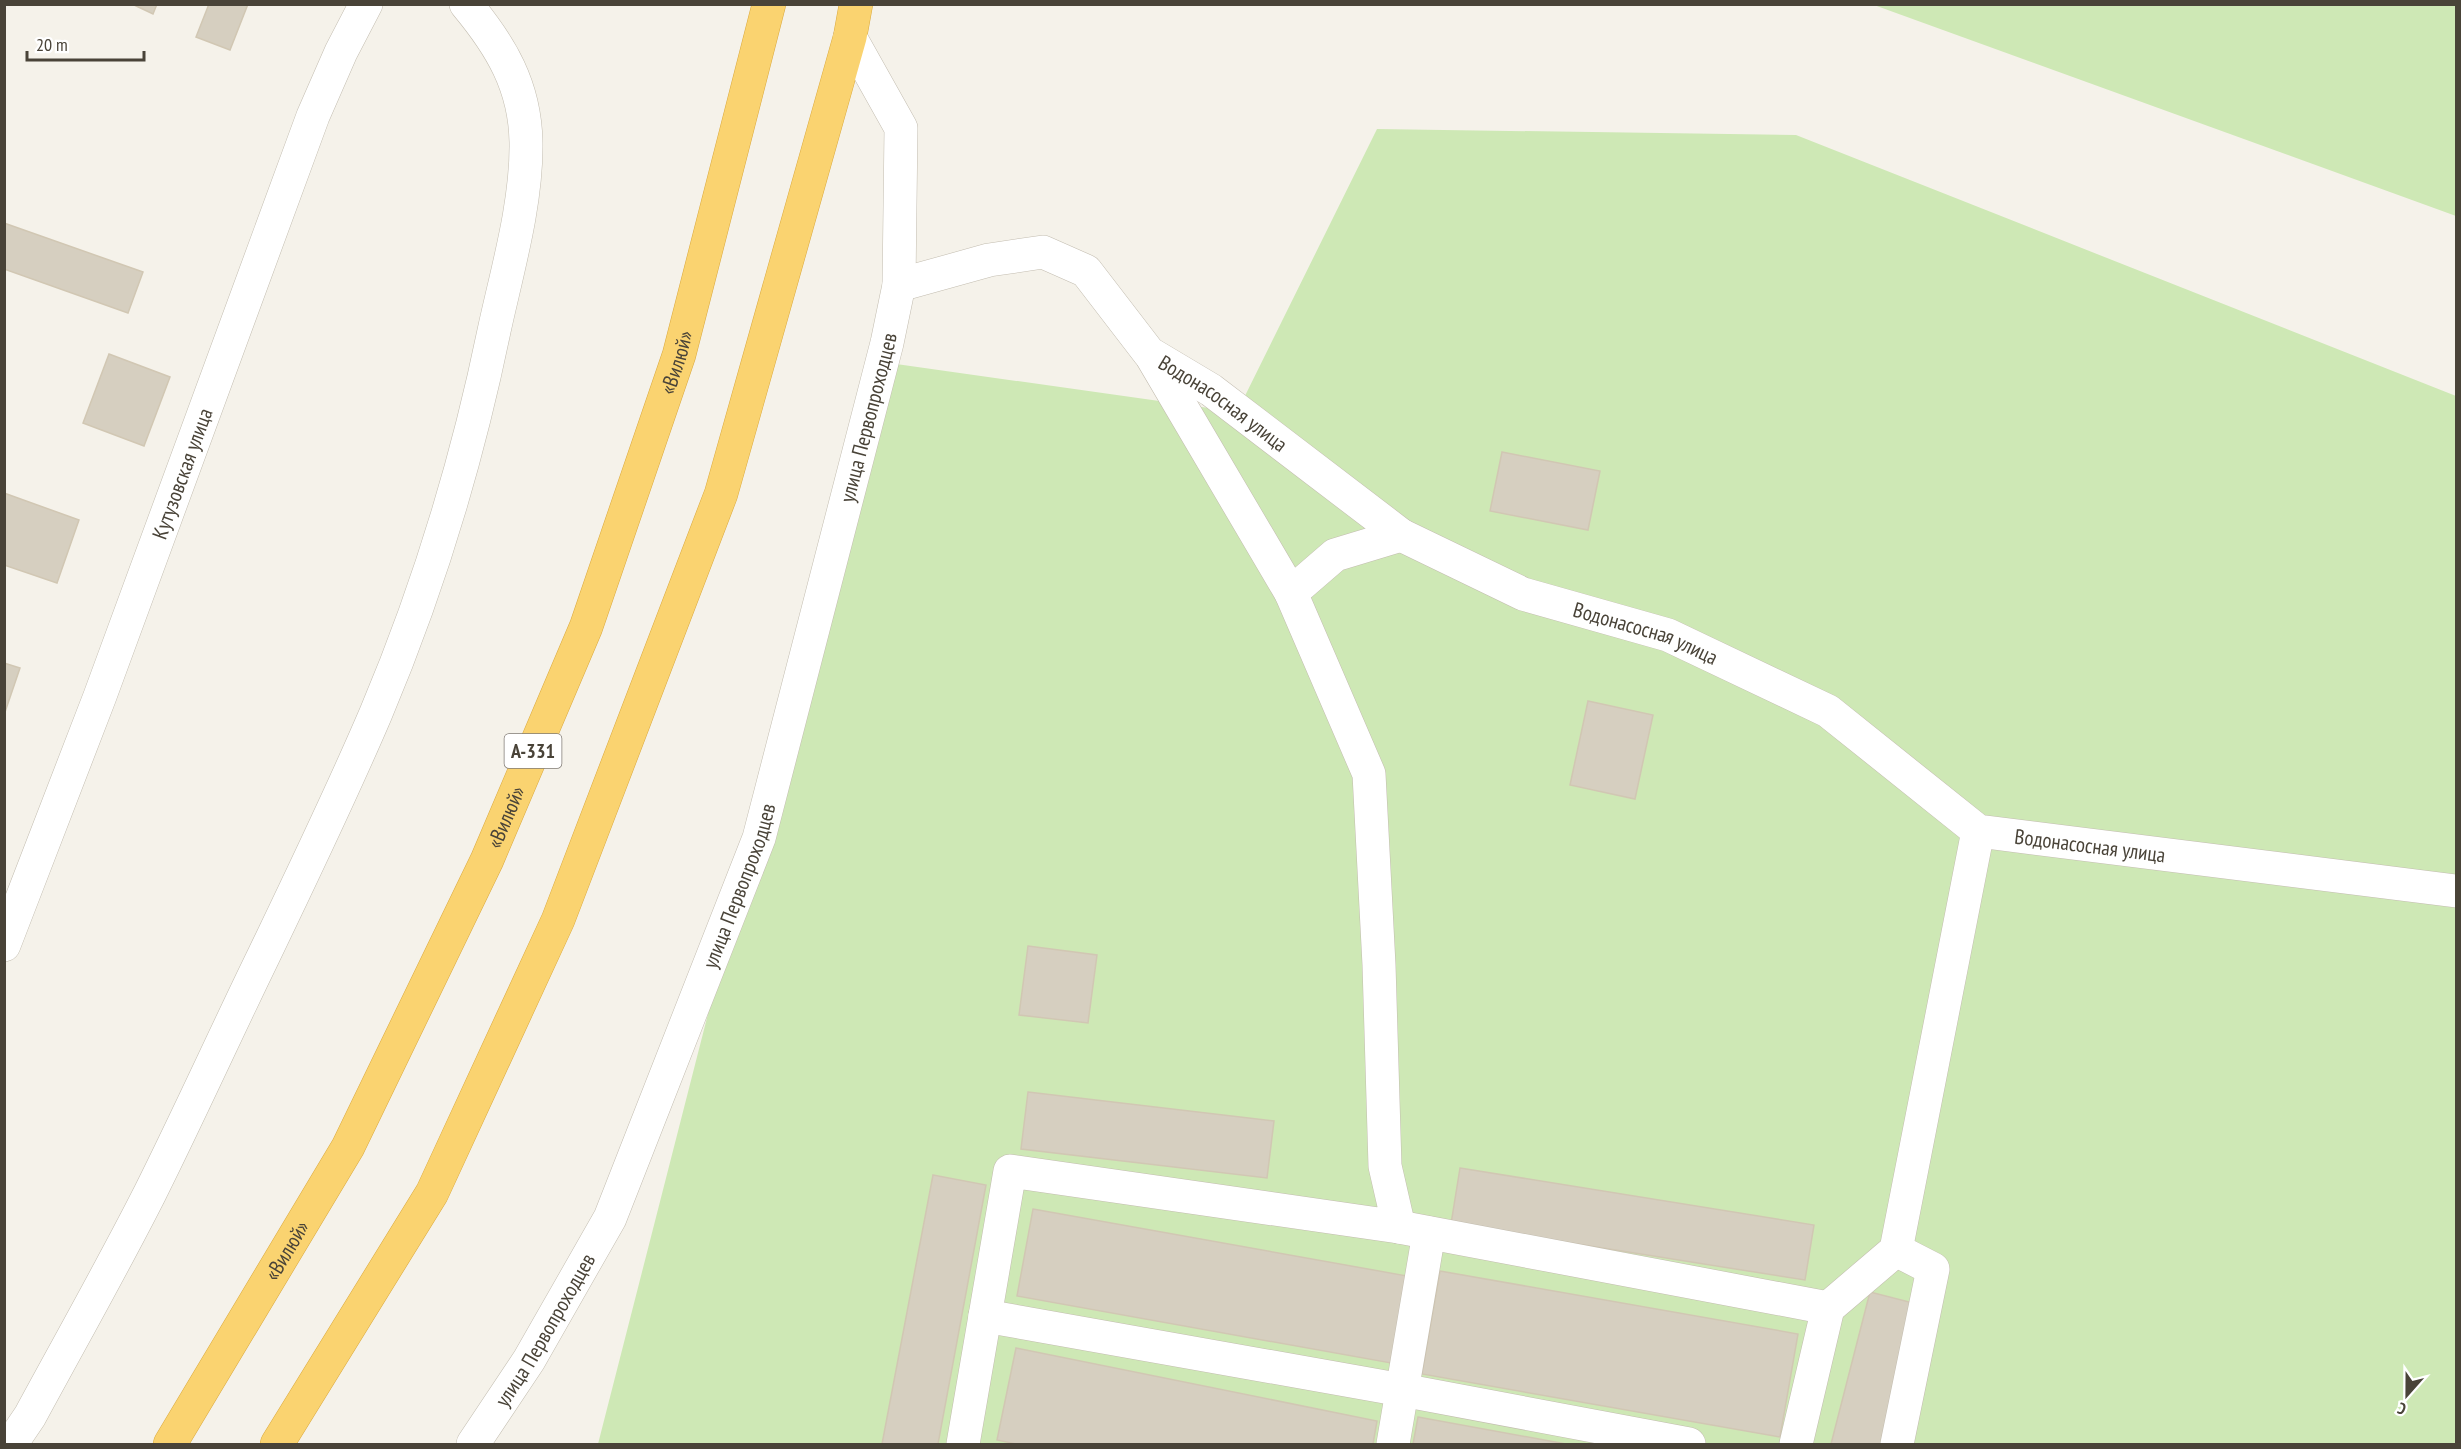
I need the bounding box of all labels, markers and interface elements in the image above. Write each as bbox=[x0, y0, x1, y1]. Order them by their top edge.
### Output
scale bar bbox=[27, 24, 144, 62]
text: 20 m bbox=[36, 33, 68, 56]
street label: «Вилюй» bbox=[653, 328, 698, 398]
street label: улица Первопроходцев bbox=[833, 330, 902, 505]
street label: Водонасосная улица bbox=[1154, 348, 1293, 457]
street label: Кутузовская улица bbox=[145, 404, 218, 543]
street label: Водонасосная улица bbox=[1570, 595, 1723, 670]
road number: А-331 bbox=[504, 734, 562, 768]
street label: «Вилюй» bbox=[480, 782, 531, 852]
street label: улица Первопроходцев bbox=[696, 800, 781, 972]
street label: Водонасосная улица bbox=[2013, 822, 2167, 868]
street label: «Вилюй» bbox=[258, 1215, 315, 1285]
street label: улица Первопроходцев bbox=[488, 1248, 601, 1412]
north arrow bbox=[2377, 1365, 2437, 1425]
text: С bbox=[2394, 1398, 2409, 1420]

